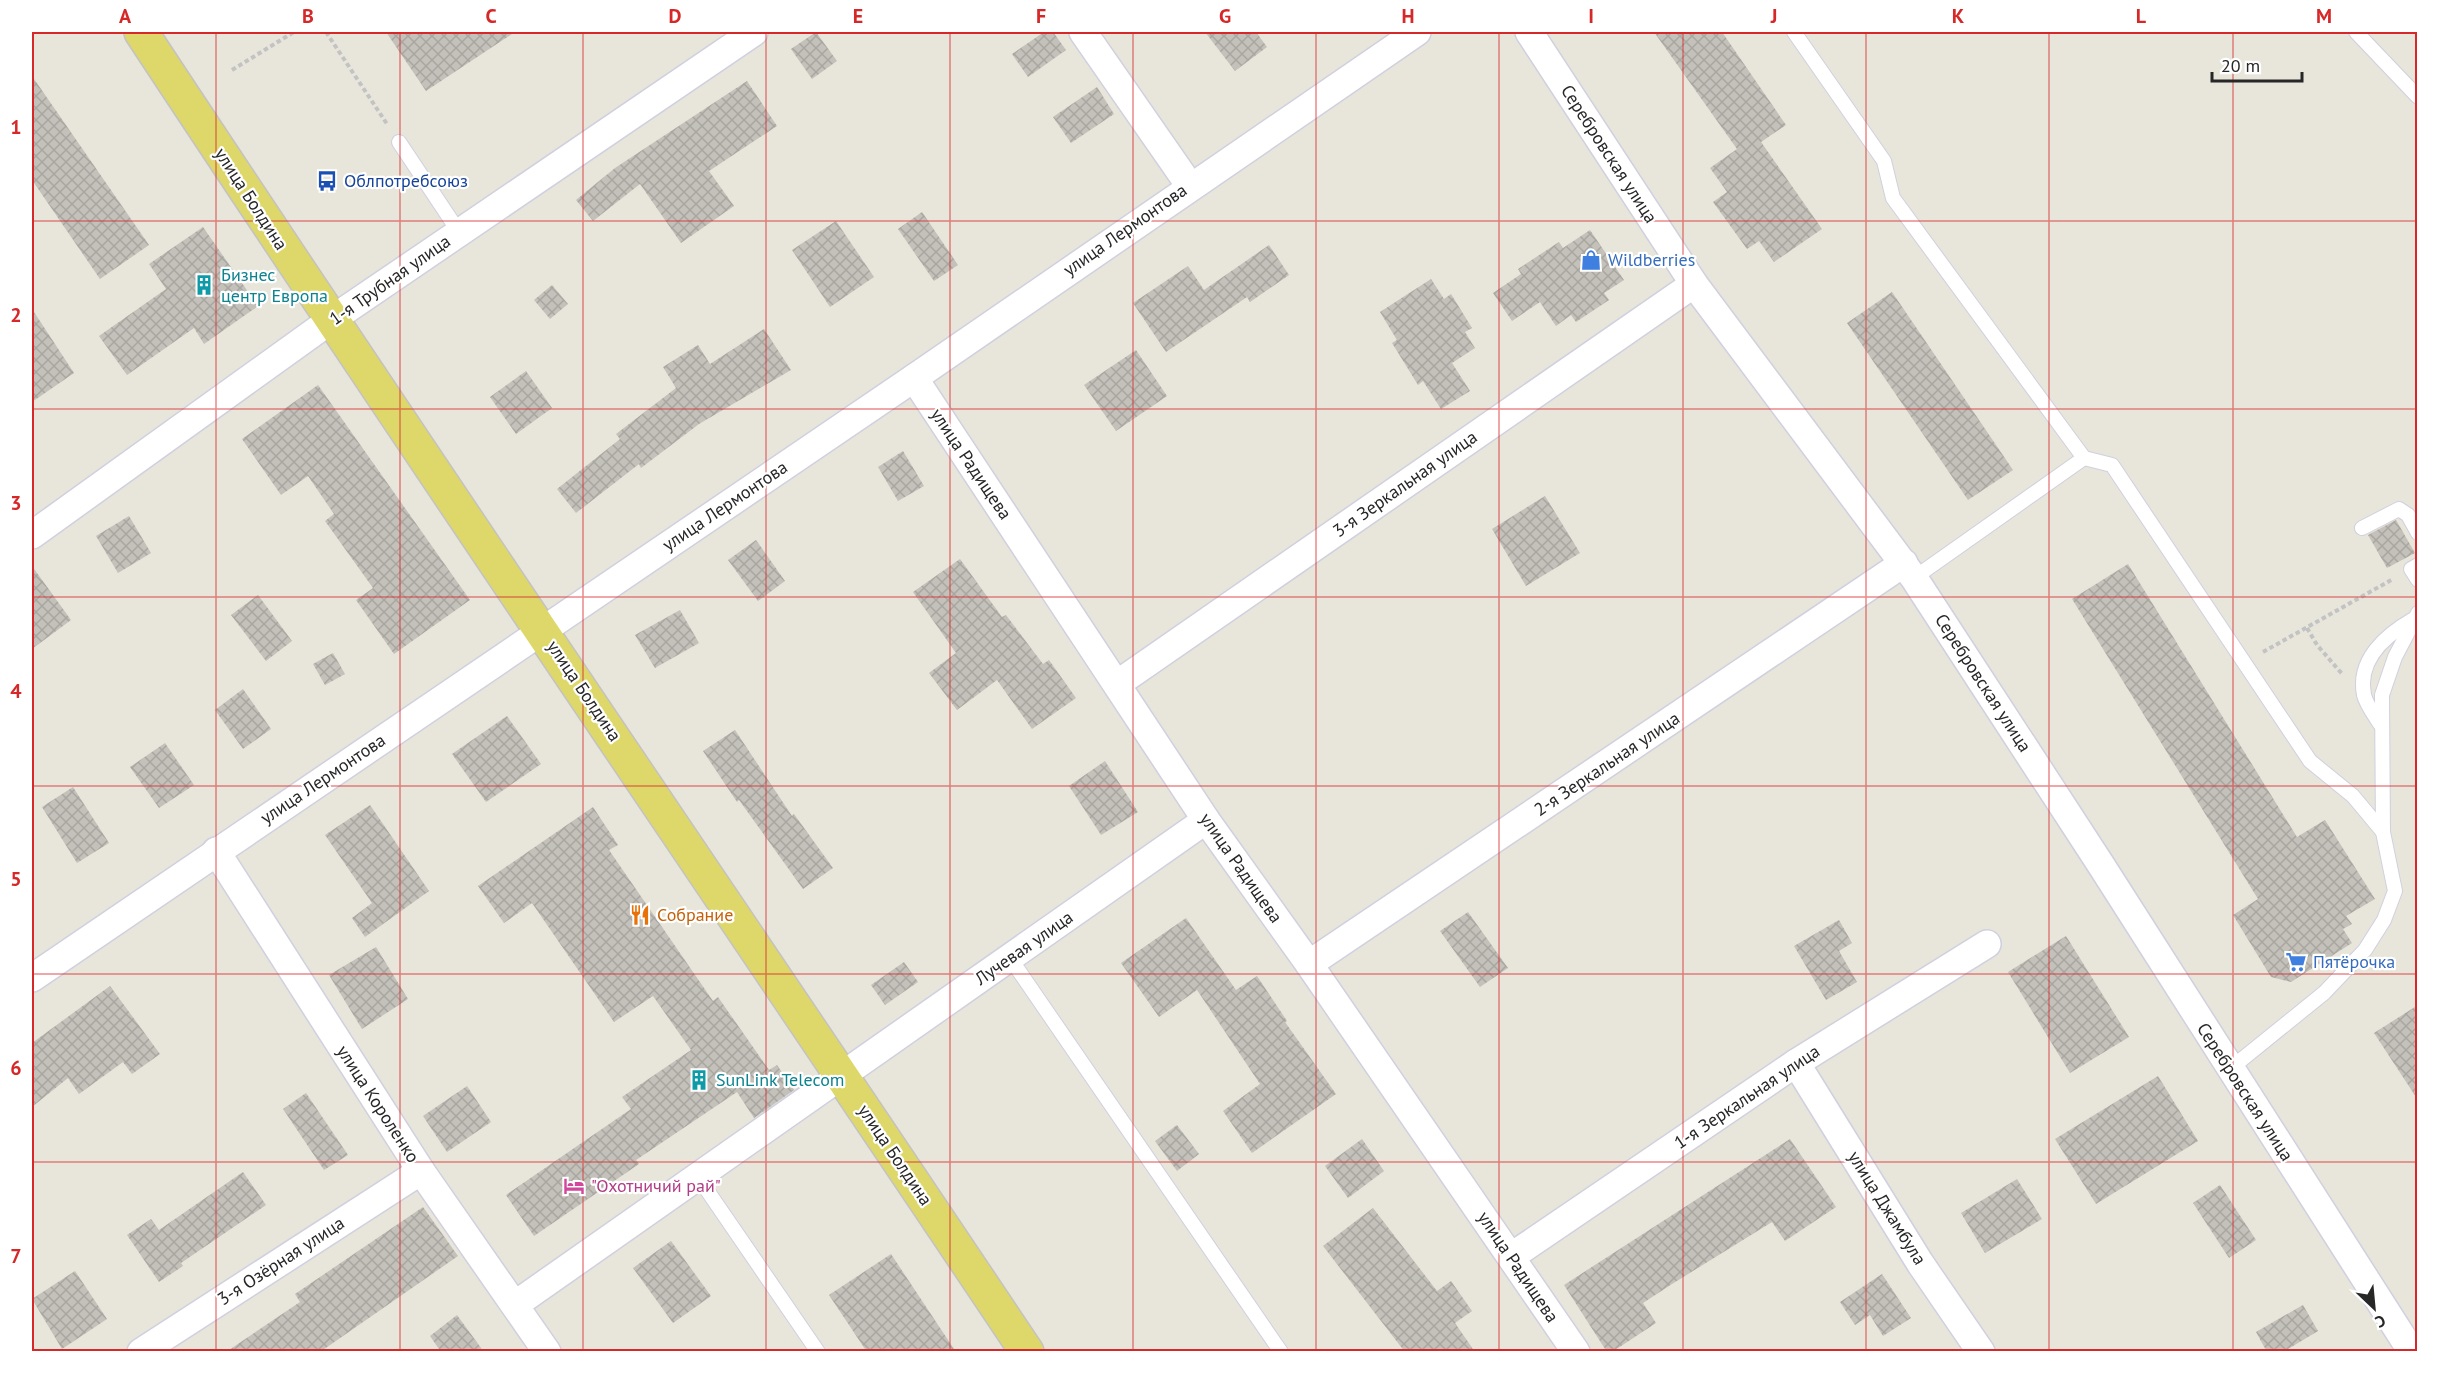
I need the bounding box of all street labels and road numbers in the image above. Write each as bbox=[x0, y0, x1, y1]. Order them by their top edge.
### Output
street label: Серебровская улица bbox=[1556, 80, 1663, 227]
street label: улица Болдина bbox=[210, 143, 293, 254]
street label: улица Лермонтова bbox=[1058, 178, 1191, 281]
street label: 1-я Трубная улица bbox=[325, 229, 455, 330]
street label: улица Радищева bbox=[926, 404, 1017, 524]
street label: 3-я Зеркальная улица bbox=[1328, 425, 1481, 542]
street label: улица Лермонтова bbox=[658, 455, 792, 556]
street label: Серебровская улица bbox=[1930, 609, 2037, 756]
street label: улица Болдина bbox=[542, 636, 627, 746]
street label: 2-я Зеркальная улица bbox=[1529, 706, 1684, 821]
street label: улица Лермонтова bbox=[256, 728, 390, 829]
street label: улица Радищева bbox=[1195, 808, 1288, 927]
street label: Лучевая улица bbox=[969, 905, 1077, 990]
street label: Серебровская улица bbox=[2192, 1018, 2299, 1165]
street label: 1-я Зеркальная улица bbox=[1669, 1039, 1824, 1154]
street label: улица Короленко bbox=[332, 1041, 425, 1167]
street label: улица Болдина bbox=[853, 1100, 938, 1210]
street label: улица Джамбула bbox=[1843, 1146, 1932, 1269]
street label: улица Радищева bbox=[1473, 1207, 1564, 1327]
street label: 3-я Озёрная улица bbox=[213, 1211, 348, 1310]

